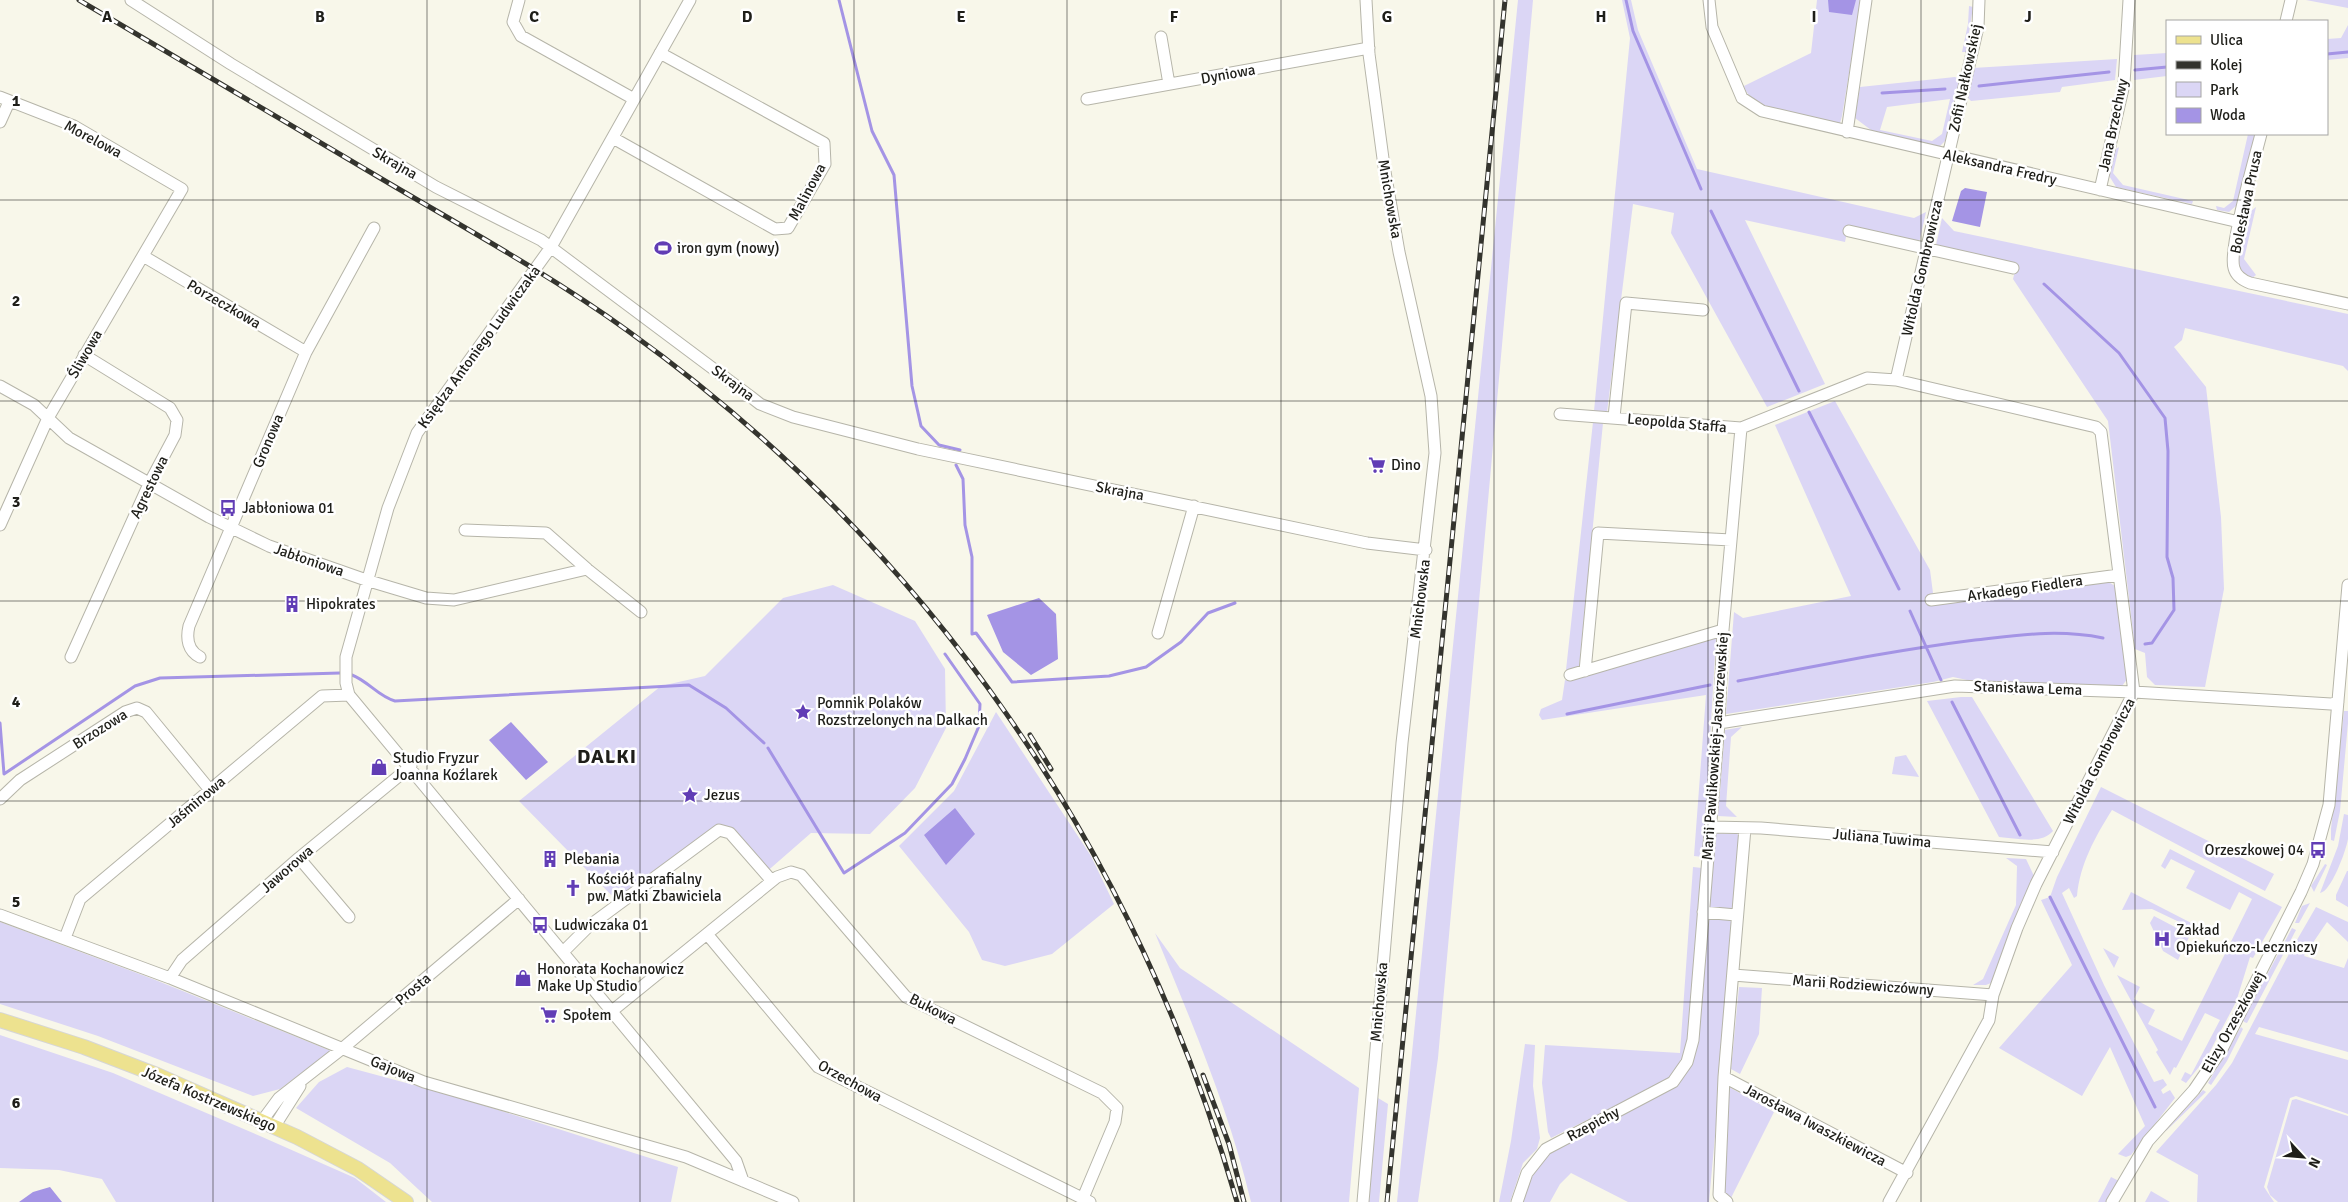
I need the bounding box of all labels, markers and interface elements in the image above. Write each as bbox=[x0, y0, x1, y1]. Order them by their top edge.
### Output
text: A bbox=[102, 7, 113, 27]
text: B bbox=[315, 7, 325, 27]
text: C bbox=[529, 7, 539, 27]
text: D bbox=[742, 7, 753, 27]
text: E bbox=[956, 7, 966, 27]
text: F bbox=[1170, 7, 1179, 27]
text: G bbox=[1382, 7, 1392, 27]
text: H bbox=[1596, 7, 1606, 27]
text: I bbox=[1811, 7, 1817, 27]
text: J bbox=[2024, 7, 2032, 27]
legend bbox=[2166, 20, 2328, 135]
street label: Zofii Nałkowskiej bbox=[1945, 22, 1985, 134]
text: Ulica bbox=[2210, 31, 2243, 49]
text: Kolej bbox=[2210, 56, 2242, 74]
street label: Dyniowa bbox=[1199, 60, 1257, 88]
street label: Jana Brzechwy bbox=[2094, 77, 2132, 173]
text: Park bbox=[2210, 81, 2239, 99]
text: 1 bbox=[12, 91, 21, 111]
text: Woda bbox=[2210, 106, 2246, 124]
street label: Morelowa bbox=[61, 116, 125, 162]
street label: Skrajna bbox=[369, 143, 421, 183]
street label: Aleksandra Fredry bbox=[1941, 145, 2059, 189]
street label: Bolesława Prusa bbox=[2226, 149, 2266, 255]
street label: Mnichowska bbox=[1374, 158, 1406, 240]
street label: Malinowa bbox=[784, 160, 830, 224]
street label: Witolda Gombrowicza bbox=[1898, 198, 1946, 338]
sports icon: iron gym (nowy) bbox=[653, 238, 673, 258]
place label: iron gym (nowy) bbox=[677, 239, 779, 257]
street label: Księdza Antoniego Ludwiczaka bbox=[414, 262, 544, 432]
street label: Porzeczkowa bbox=[184, 276, 264, 332]
text: 2 bbox=[12, 291, 20, 311]
street label: Śliwowa bbox=[63, 326, 106, 382]
street label: Skrajna bbox=[708, 361, 758, 405]
street label: Leopolda Staffa bbox=[1626, 410, 1728, 436]
street label: Gronowa bbox=[249, 411, 287, 471]
street label: Agrestowa bbox=[126, 453, 172, 521]
supermarket icon: Dino bbox=[1367, 455, 1387, 475]
place label: Dino bbox=[1391, 456, 1421, 474]
street label: Skrajna bbox=[1094, 478, 1146, 504]
text: 3 bbox=[12, 492, 20, 512]
bus stop icon: Jabłoniowa 01 bbox=[218, 498, 238, 518]
place label: Jabłoniowa 01 bbox=[242, 499, 334, 517]
street label: Jabłoniowa bbox=[272, 540, 346, 580]
street label: Mnichowska bbox=[1406, 558, 1434, 640]
street label: Arkadego Fiedlera bbox=[1966, 571, 2084, 605]
building icon: Hipokrates bbox=[282, 594, 302, 614]
place label: Hipokrates bbox=[306, 595, 376, 613]
street label: Marii Pawlikowskiej-Jasnorzewskiej bbox=[1698, 631, 1732, 861]
street label: Stanisława Lema bbox=[1973, 677, 2083, 699]
text: 4 bbox=[12, 692, 21, 712]
place label: Pomnik Polaków Rozstrzelonych na Dalkach bbox=[817, 694, 988, 729]
street label: Witolda Gombrowicza bbox=[2059, 695, 2139, 827]
place icon: Pomnik Polaków Rozstrzelonych na Dalkach bbox=[793, 702, 813, 722]
street label: Brzozowa bbox=[69, 705, 131, 753]
district label: DALKI bbox=[577, 744, 637, 769]
place label: Studio Fryzur Joanna Koźlarek bbox=[393, 749, 498, 784]
shop icon: Studio Fryzur Joanna Koźlarek bbox=[369, 757, 389, 777]
street label: Jaśminowa bbox=[163, 772, 229, 832]
place icon: Jezus bbox=[680, 785, 700, 805]
place label: Jezus bbox=[704, 786, 740, 804]
street label: Juliana Tuwima bbox=[1832, 825, 1932, 851]
bus stop icon: Orzeszkowej 04 bbox=[2308, 840, 2328, 860]
street label: Jaworowa bbox=[257, 841, 317, 897]
place label: Orzeszkowej 04 bbox=[2205, 841, 2304, 859]
building icon: Plebania bbox=[540, 849, 560, 869]
place label: Plebania bbox=[564, 850, 620, 868]
place label: Kościół parafialny pw. Matki Zbawiciela bbox=[587, 870, 722, 905]
church icon: Kościół parafialny pw. Matki Zbawiciela bbox=[563, 878, 583, 898]
text: 5 bbox=[12, 892, 20, 912]
bus stop icon: Ludwiczaka 01 bbox=[530, 915, 550, 935]
place label: Ludwiczaka 01 bbox=[554, 916, 649, 934]
place label: Zakład Opiekuńczo-Leczniczy bbox=[2176, 921, 2317, 956]
hospital icon: Zakład Opiekuńczo-Leczniczy bbox=[2152, 929, 2172, 949]
place label: Honorata Kochanowicz Make Up Studio bbox=[537, 960, 684, 995]
street label: Mnichowska bbox=[1367, 961, 1391, 1043]
shop icon: Honorata Kochanowicz Make Up Studio bbox=[513, 968, 533, 988]
street label: Elizy Orzeszkowej bbox=[2198, 968, 2268, 1076]
street label: Prosta bbox=[392, 969, 434, 1009]
street label: Marii Rodziewiczówny bbox=[1792, 971, 1934, 999]
street label: Bukowa bbox=[906, 990, 960, 1028]
supermarket icon: Społem bbox=[539, 1005, 559, 1025]
place label: Społem bbox=[563, 1006, 612, 1024]
street label: Gajowa bbox=[368, 1052, 418, 1086]
street label: Orzechowa bbox=[815, 1056, 885, 1106]
street label: Józefa Kostrzewskiego bbox=[139, 1063, 279, 1136]
street label: Jarosława Iwaszkiewicza bbox=[1741, 1080, 1889, 1170]
text: 6 bbox=[12, 1093, 21, 1113]
street label: Rzepichy bbox=[1564, 1103, 1622, 1145]
north arrow bbox=[2278, 1132, 2328, 1182]
text: N bbox=[2304, 1154, 2324, 1171]

